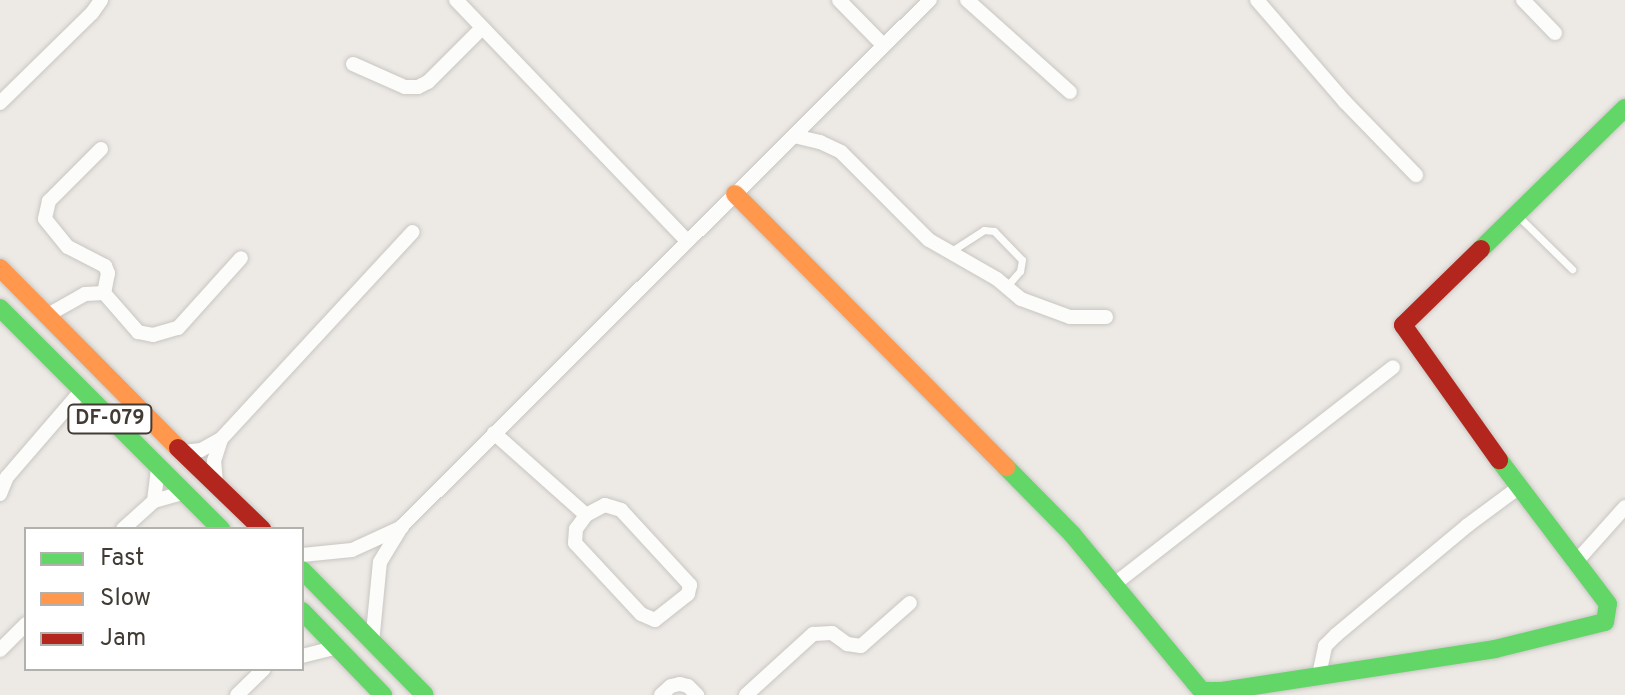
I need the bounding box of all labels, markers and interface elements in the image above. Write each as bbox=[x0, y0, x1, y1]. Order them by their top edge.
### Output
road number: DF-079 bbox=[66, 403, 154, 435]
legend bbox=[24, 527, 304, 671]
text: Fast bbox=[100, 544, 144, 574]
text: Slow bbox=[100, 584, 151, 614]
text: Jam bbox=[100, 624, 146, 654]

